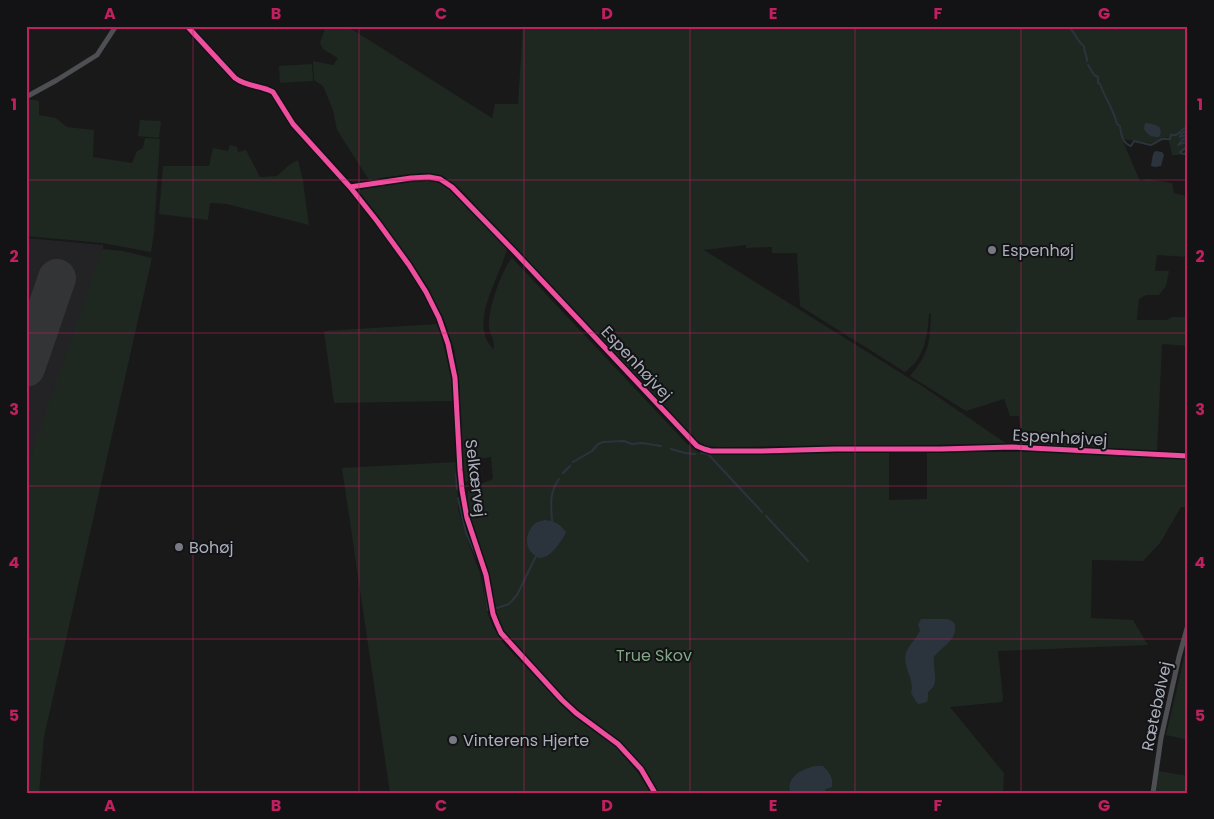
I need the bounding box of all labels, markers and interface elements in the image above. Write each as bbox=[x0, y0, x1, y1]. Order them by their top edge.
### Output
text: A bbox=[104, 2, 116, 25]
text: B bbox=[271, 2, 281, 25]
text: C bbox=[435, 2, 447, 25]
text: D bbox=[601, 2, 613, 25]
text: E bbox=[769, 2, 777, 25]
text: F bbox=[934, 2, 943, 25]
text: G bbox=[1098, 2, 1110, 25]
text: 1 bbox=[11, 93, 17, 116]
text: 1 bbox=[1197, 93, 1203, 116]
place label: Espenhøj bbox=[1002, 239, 1074, 262]
marker: Espenhøj bbox=[986, 244, 998, 256]
text: 2 bbox=[9, 245, 19, 268]
text: 2 bbox=[1195, 245, 1205, 268]
street label: Espenhøjvej bbox=[596, 321, 677, 406]
text: 3 bbox=[9, 398, 19, 421]
text: 3 bbox=[1195, 398, 1205, 421]
street label: Espenhøjvej bbox=[1012, 424, 1108, 451]
street label: Selkærvej bbox=[459, 438, 492, 518]
place label: Bohøj bbox=[189, 536, 234, 559]
marker: Bohøj bbox=[173, 541, 185, 553]
text: 4 bbox=[9, 551, 20, 574]
text: 4 bbox=[1195, 551, 1206, 574]
park label: True Skov bbox=[616, 644, 692, 667]
street label: Rætebølvej bbox=[1136, 659, 1177, 753]
text: 5 bbox=[9, 704, 19, 727]
text: 5 bbox=[1195, 704, 1205, 727]
place label: Vinterens Hjerte bbox=[463, 729, 589, 752]
marker: Vinterens Hjerte bbox=[447, 734, 459, 746]
text: A bbox=[104, 794, 116, 817]
text: B bbox=[271, 794, 281, 817]
text: C bbox=[435, 794, 447, 817]
text: D bbox=[601, 794, 613, 817]
text: E bbox=[769, 794, 777, 817]
text: F bbox=[934, 794, 943, 817]
text: G bbox=[1098, 794, 1110, 817]

